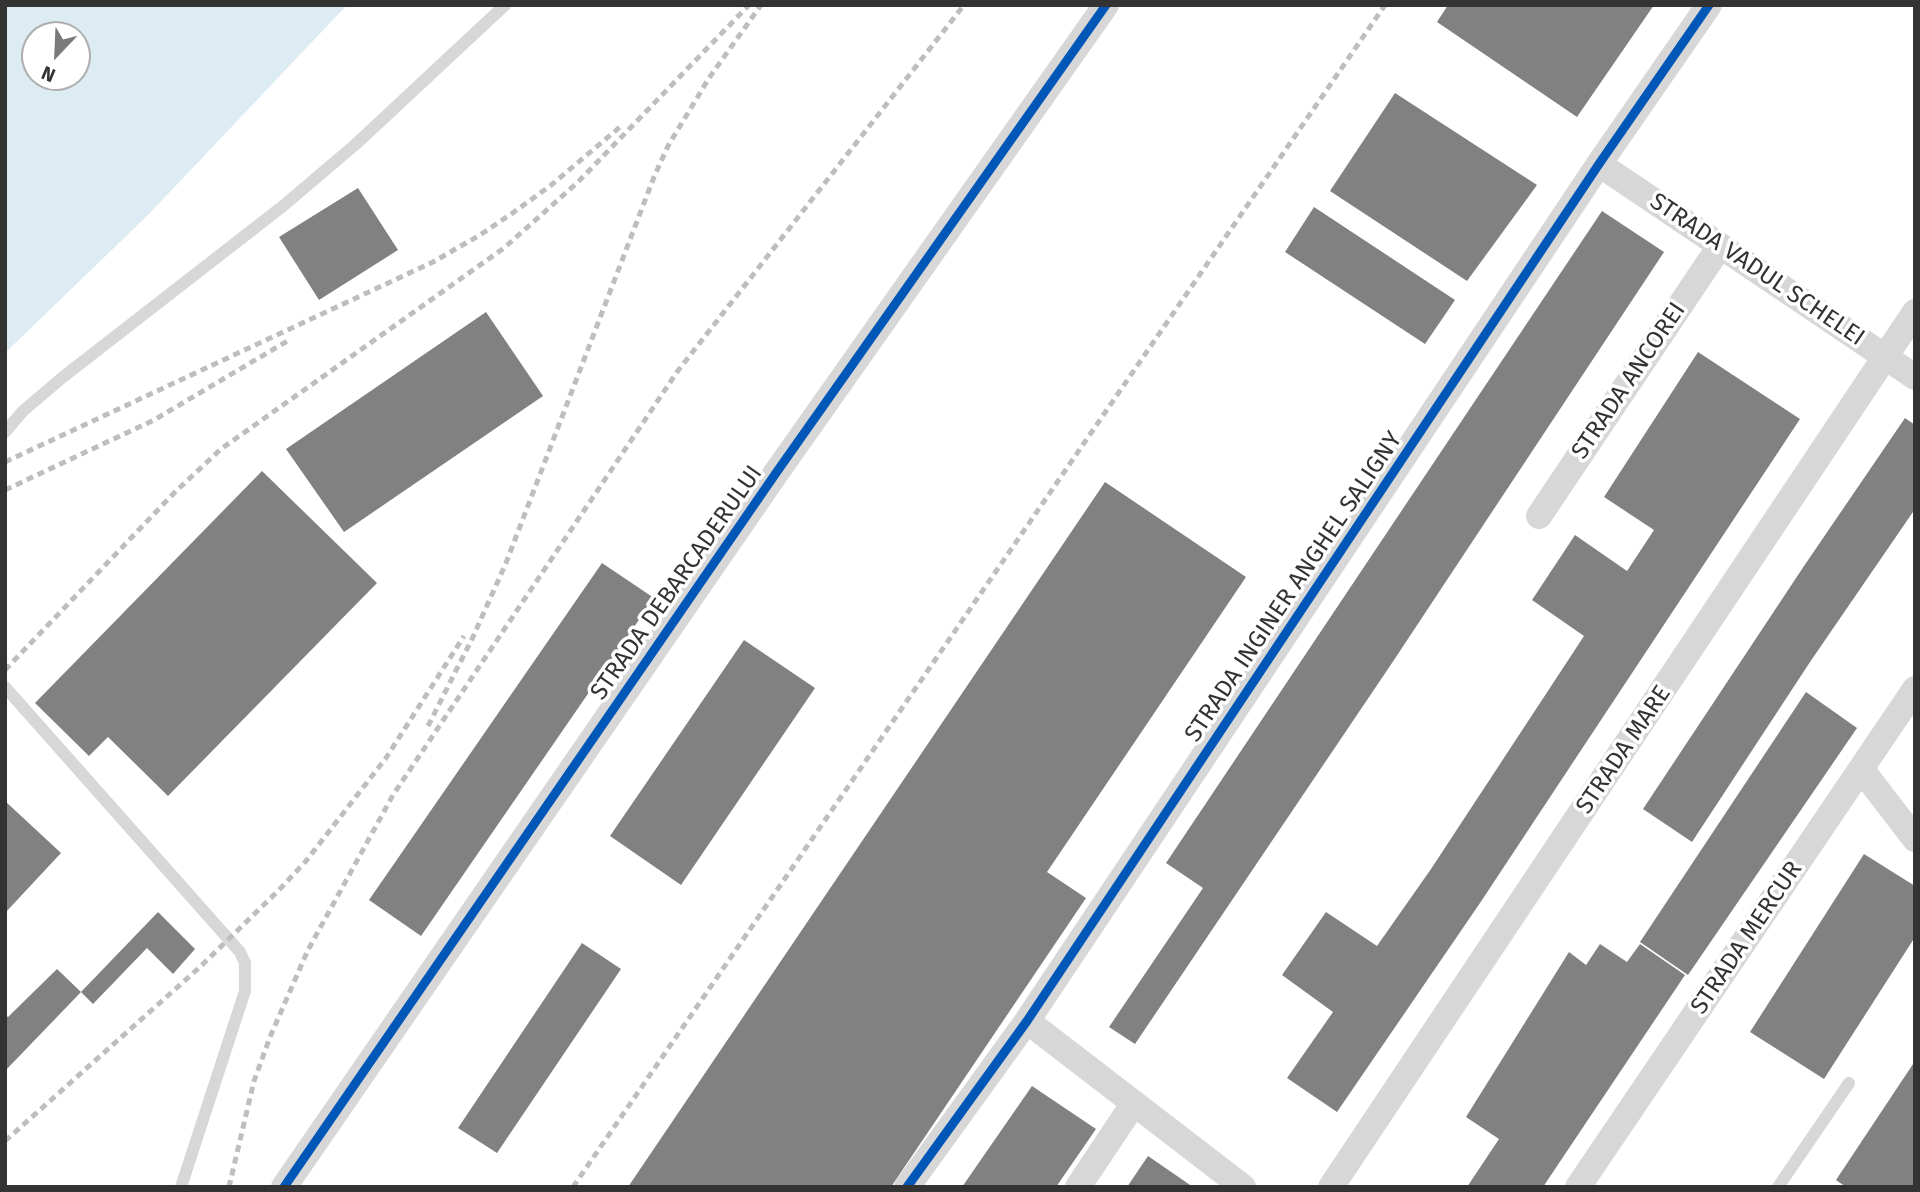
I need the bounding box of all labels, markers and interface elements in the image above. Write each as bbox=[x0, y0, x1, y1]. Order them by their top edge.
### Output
north arrow bbox=[21, 21, 91, 91]
text: N bbox=[38, 61, 59, 87]
street label: STRADA VADUL SCHELEI bbox=[1644, 187, 1870, 353]
street label: STRADA ANCOREI bbox=[1566, 297, 1692, 465]
street label: STRADA INGINER ANGHEL SALIGNY bbox=[1179, 427, 1409, 747]
street label: STRADA DEBARCADERULUI bbox=[585, 460, 769, 706]
street label: STRADA MARE bbox=[1571, 680, 1677, 820]
street label: STRADA MERCUR bbox=[1685, 856, 1809, 1020]

